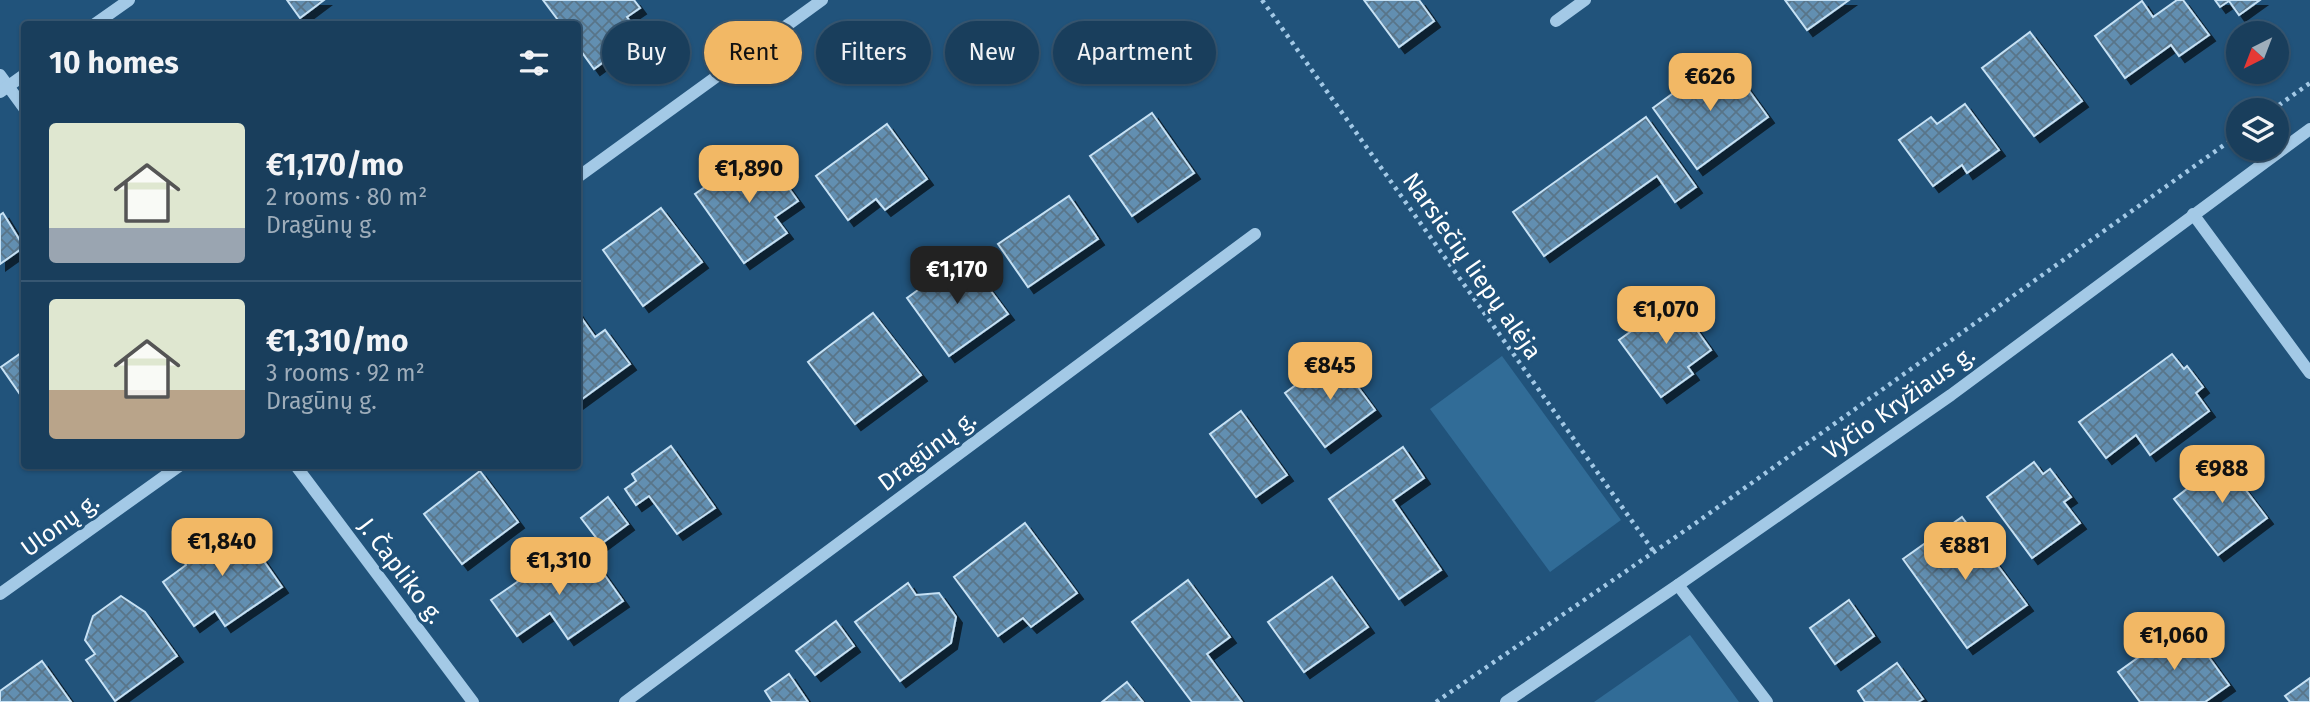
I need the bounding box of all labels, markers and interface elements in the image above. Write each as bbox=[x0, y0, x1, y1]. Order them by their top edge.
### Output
chip: Buy bbox=[602, 21, 690, 84]
chip: Rent bbox=[704, 21, 802, 84]
chip: Filters bbox=[816, 21, 931, 84]
chip: New bbox=[945, 21, 1039, 84]
chip: Apartment bbox=[1053, 21, 1216, 84]
north arrow bbox=[2226, 21, 2289, 84]
map controls bbox=[2226, 21, 2289, 161]
icon: filters bbox=[515, 44, 553, 82]
text: 10 homes bbox=[49, 45, 179, 81]
pin: €626 bbox=[1669, 54, 1751, 113]
text: €626 bbox=[1685, 62, 1735, 90]
button: layers bbox=[2226, 98, 2289, 161]
pin: €1,890 bbox=[692, 146, 806, 205]
text: €1,170/mo bbox=[266, 147, 404, 183]
icon: home bbox=[105, 151, 189, 235]
text: €1,890 bbox=[715, 154, 783, 182]
street label: Narsiečių liepų alėja bbox=[1397, 167, 1547, 365]
text: 2 rooms · 80 m² bbox=[266, 183, 427, 211]
text: Dragūnų g. bbox=[266, 211, 377, 239]
pin: €1,170 bbox=[900, 246, 1014, 306]
text: €1,170 bbox=[926, 255, 988, 283]
pin: €1,070 bbox=[1609, 286, 1723, 346]
text: €1,070 bbox=[1633, 295, 1699, 323]
text: €1,310/mo bbox=[266, 323, 408, 359]
icon: home bbox=[105, 327, 189, 411]
street label: Vyčio Kryžiaus g. bbox=[1818, 340, 1980, 466]
pin: €845 bbox=[1289, 342, 1371, 402]
text: €845 bbox=[1304, 351, 1356, 379]
text: 3 rooms · 92 m² bbox=[266, 359, 425, 387]
text: Dragūnų g. bbox=[266, 387, 377, 415]
street label: Dragūnų g. bbox=[872, 405, 982, 497]
pin: €988 bbox=[2181, 446, 2263, 505]
text: €988 bbox=[2196, 454, 2248, 482]
street label: Ulonų g. bbox=[16, 487, 104, 563]
street label: J. Čapliko g. bbox=[352, 512, 450, 629]
pin: €1,840 bbox=[165, 518, 279, 578]
pin: €881 bbox=[1924, 522, 2006, 582]
text: €1,840 bbox=[188, 527, 256, 555]
text: €881 bbox=[1940, 531, 1990, 559]
pin: €1,310 bbox=[502, 538, 616, 597]
text: €1,310 bbox=[526, 546, 592, 574]
pin: €1,060 bbox=[2117, 612, 2231, 672]
text: €1,060 bbox=[2140, 621, 2208, 649]

